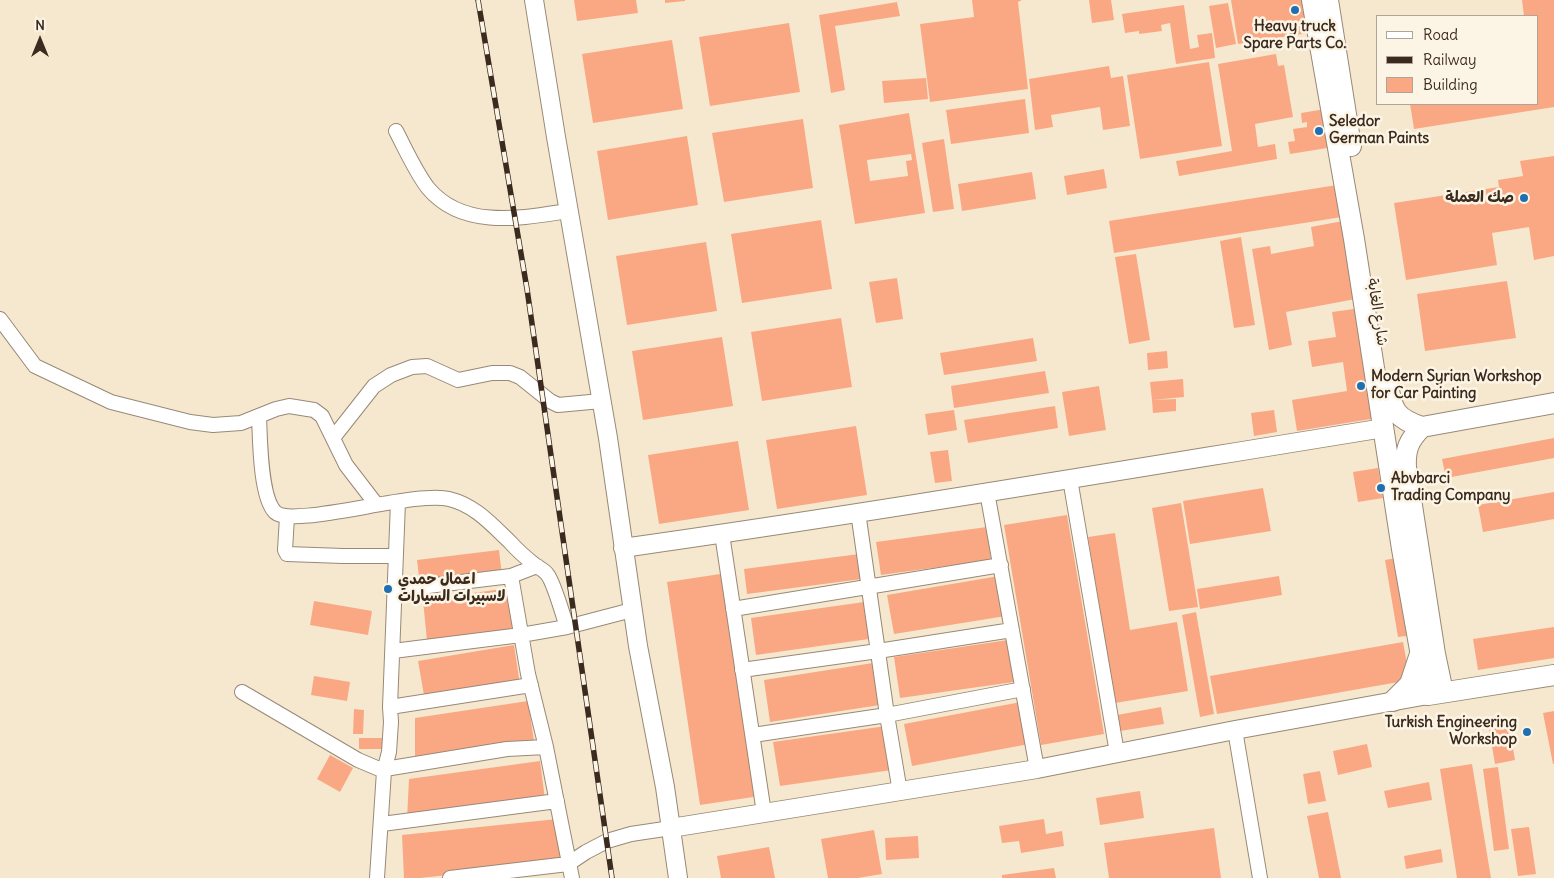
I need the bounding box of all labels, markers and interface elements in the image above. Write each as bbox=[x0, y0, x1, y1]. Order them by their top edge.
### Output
marker: Heavy truck Spare Parts Co. bbox=[1289, 4, 1301, 16]
north arrow bbox=[15, 15, 65, 65]
legend bbox=[1376, 15, 1539, 105]
text: N bbox=[35, 16, 45, 34]
place label: Heavy truck Spare Parts Co. bbox=[1244, 18, 1346, 53]
text: Road bbox=[1423, 25, 1458, 44]
text: Railway bbox=[1423, 50, 1477, 69]
text: Building bbox=[1423, 75, 1478, 94]
place label: Seledor German Paints bbox=[1329, 113, 1429, 148]
marker: Seledor German Paints bbox=[1313, 125, 1325, 137]
place label: صك العملة bbox=[1445, 189, 1514, 207]
marker: صك العملة bbox=[1518, 192, 1530, 204]
street label: شارع الغابة bbox=[1363, 277, 1391, 347]
place label: Modern Syrian Workshop for Car Painting bbox=[1371, 368, 1542, 403]
marker: Modern Syrian Workshop for Car Painting bbox=[1355, 380, 1367, 392]
place label: Abvbarci Trading Company bbox=[1391, 470, 1511, 505]
marker: Abvbarci Trading Company bbox=[1375, 482, 1387, 494]
place label: اعمال حمدي لاسبيرات السيارات bbox=[398, 571, 505, 606]
marker: اعمال حمدي لاسبيرات السيارات bbox=[382, 583, 394, 595]
place label: Turkish Engineering Workshop bbox=[1385, 714, 1517, 749]
marker: Turkish Engineering Workshop bbox=[1521, 726, 1533, 738]

